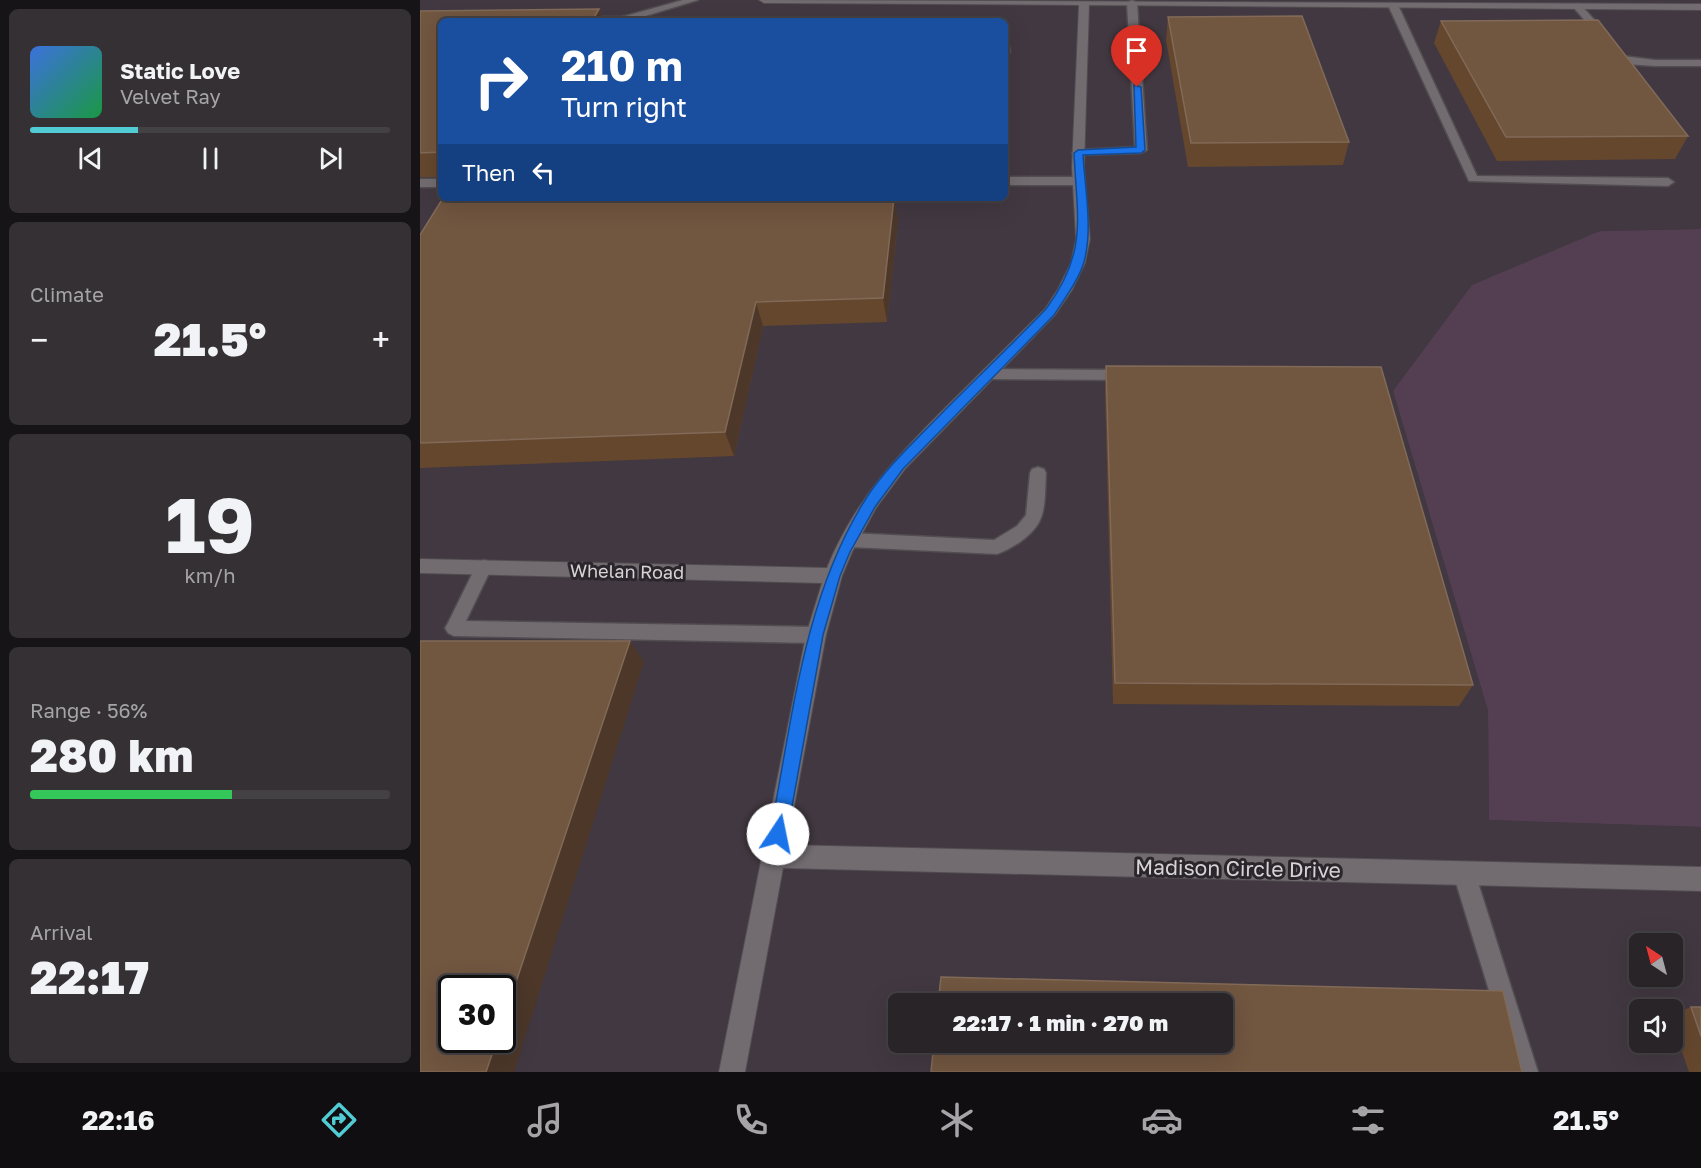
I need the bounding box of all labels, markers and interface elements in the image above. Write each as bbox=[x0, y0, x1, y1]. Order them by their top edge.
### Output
pin bbox=[1111, 25, 1162, 87]
icon: arrive bbox=[1120, 34, 1153, 67]
text: 210 m bbox=[561, 40, 683, 90]
icon: right bbox=[462, 42, 540, 120]
text: Static Love bbox=[120, 57, 240, 84]
text: Velvet Ray bbox=[120, 84, 221, 108]
text: Turn right bbox=[561, 91, 687, 123]
icon: previous bbox=[74, 142, 107, 175]
icon: pause bbox=[194, 142, 227, 175]
icon: next bbox=[314, 142, 347, 175]
icon: left bbox=[527, 156, 560, 189]
text: Then bbox=[462, 159, 515, 186]
text: Climate bbox=[30, 282, 104, 306]
text: 21.5° bbox=[154, 312, 266, 366]
text: − bbox=[30, 320, 48, 359]
text: + bbox=[372, 320, 390, 359]
text: 19 bbox=[165, 477, 255, 570]
street label: Whelan Road bbox=[570, 559, 684, 583]
text: km/h bbox=[185, 563, 235, 587]
text: Range · 56% bbox=[30, 698, 147, 722]
text: 280 km bbox=[30, 728, 194, 782]
position arrow bbox=[746, 802, 810, 866]
street label: Madison Circle Drive bbox=[1135, 853, 1341, 883]
text: Arrival bbox=[30, 920, 93, 944]
north arrow bbox=[1629, 933, 1683, 987]
map controls bbox=[1629, 933, 1683, 1053]
text: 22:17 bbox=[30, 950, 149, 1004]
speed limit sign: 30 bbox=[438, 975, 516, 1053]
button: sound bbox=[1629, 999, 1683, 1053]
text: 22:17 · 1 min · 270 m bbox=[953, 1009, 1168, 1036]
icon: directions bbox=[318, 1099, 360, 1141]
icon: music bbox=[524, 1099, 566, 1141]
icon: phone bbox=[730, 1099, 772, 1141]
icon: climate bbox=[936, 1099, 978, 1141]
icon: car bbox=[1141, 1099, 1183, 1141]
icon: filters bbox=[1347, 1099, 1389, 1141]
text: 22:16 bbox=[82, 1104, 155, 1136]
text: 21.5° bbox=[1553, 1104, 1619, 1136]

